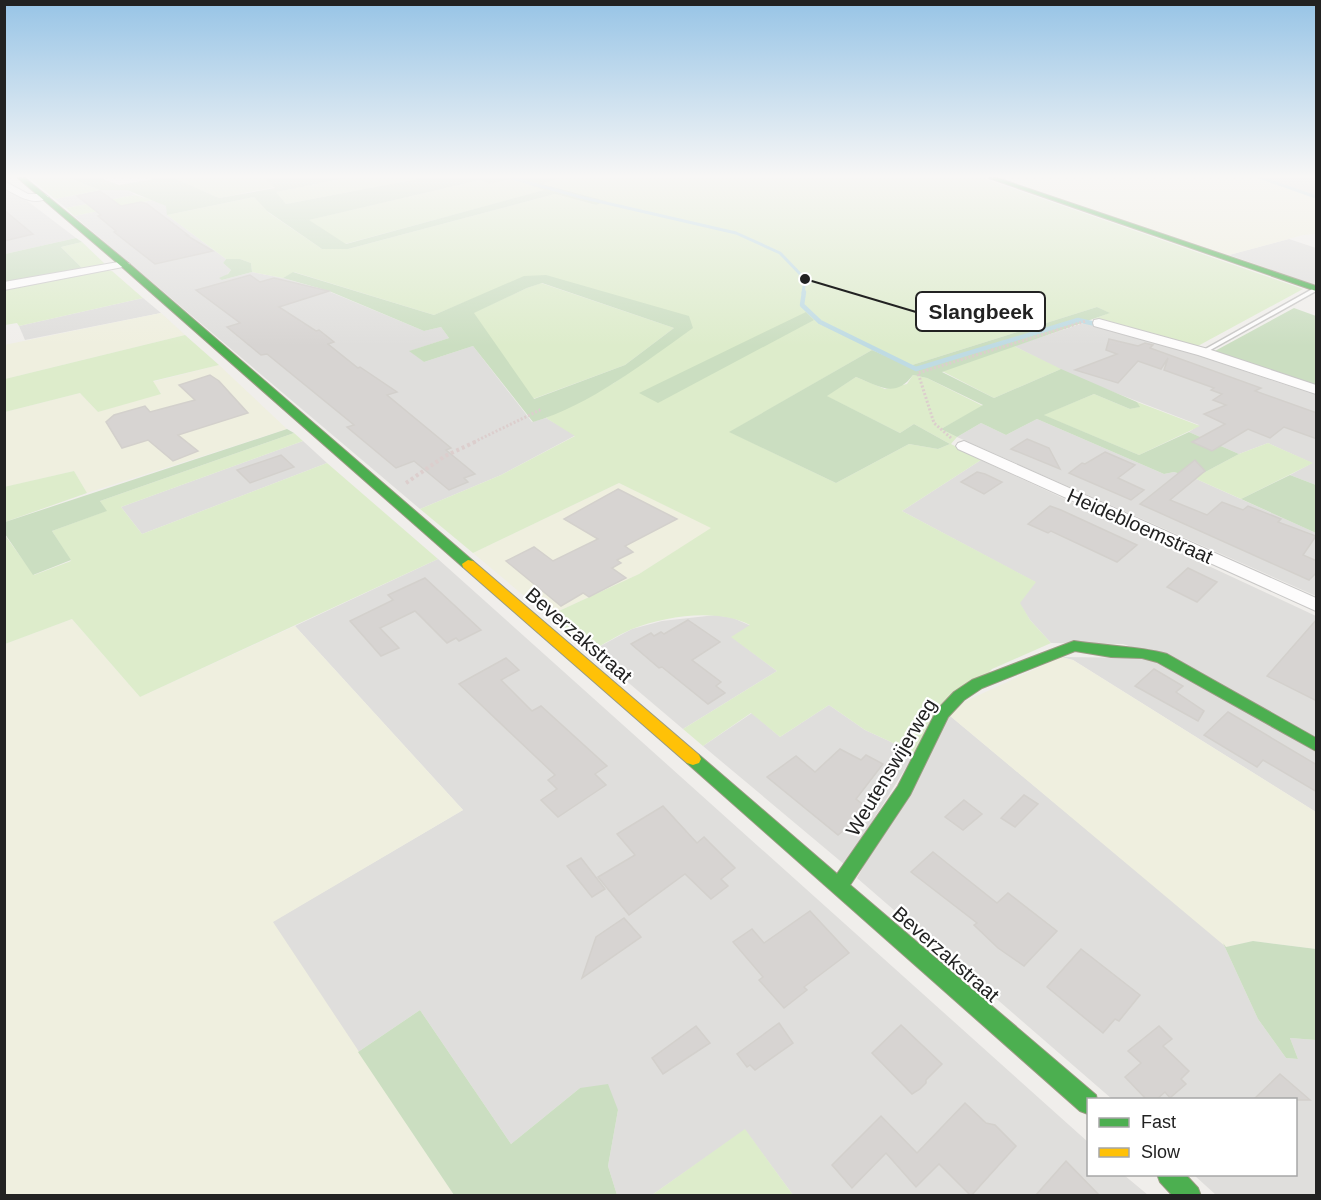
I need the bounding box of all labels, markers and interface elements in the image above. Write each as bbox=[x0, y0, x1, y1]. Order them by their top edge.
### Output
callout: Slangbeek bbox=[916, 292, 1045, 331]
text: Slangbeek bbox=[928, 300, 1034, 323]
street label: Heidebloemstraat bbox=[1064, 484, 1216, 568]
street label: Beverzakstraat bbox=[521, 583, 637, 687]
street label: Weutenswijerweg bbox=[841, 694, 941, 840]
street label: Beverzakstraat bbox=[888, 902, 1004, 1006]
legend bbox=[1087, 1098, 1297, 1176]
text: Fast bbox=[1141, 1112, 1176, 1132]
text: Slow bbox=[1141, 1142, 1181, 1162]

